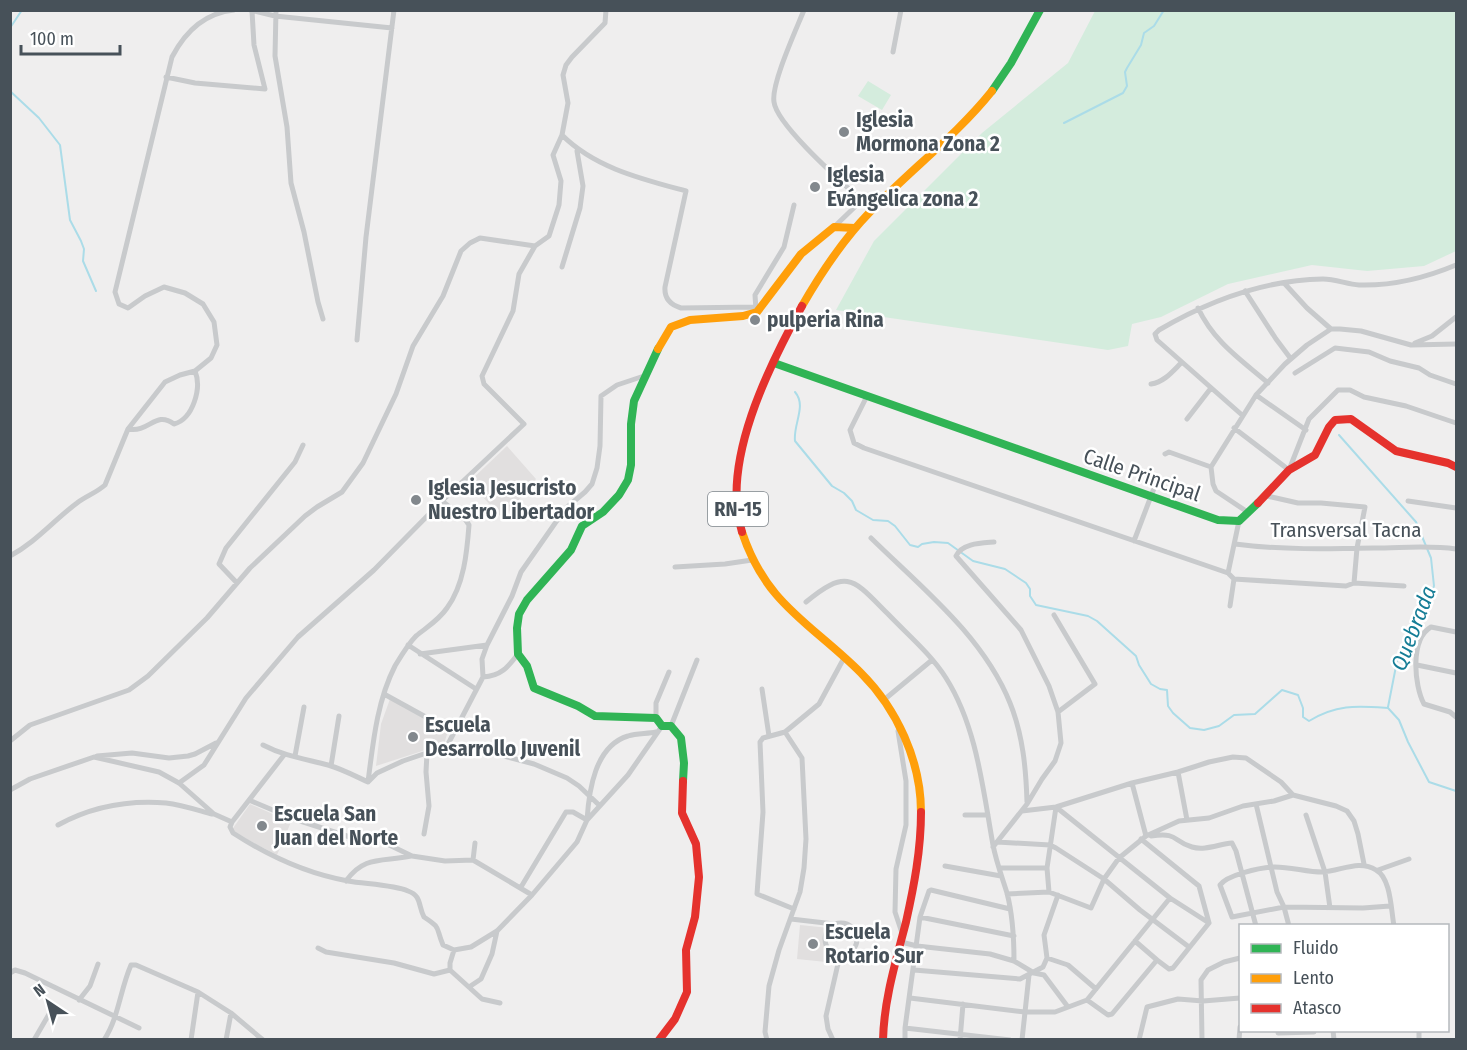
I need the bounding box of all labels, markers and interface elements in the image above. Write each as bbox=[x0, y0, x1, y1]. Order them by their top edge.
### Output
scale bar bbox=[21, 18, 120, 56]
text: 100 m bbox=[30, 28, 74, 50]
place label: Iglesia Mormona Zona 2 bbox=[856, 107, 1000, 157]
marker: Iglesia Mormona Zona 2 bbox=[837, 125, 851, 139]
place label: Iglesia Evángelica zona 2 bbox=[827, 162, 979, 212]
marker: Iglesia Evángelica zona 2 bbox=[808, 180, 822, 194]
place label: pulperia Rina bbox=[767, 307, 884, 333]
marker: pulperia Rina bbox=[748, 313, 762, 327]
street label: Calle Principal bbox=[1080, 443, 1204, 507]
place label: Iglesia Jesucristo Nuestro Libertador bbox=[428, 475, 595, 525]
road number: RN-15 bbox=[708, 492, 768, 526]
marker: Iglesia Jesucristo Nuestro Libertador bbox=[409, 493, 423, 507]
street label: Transversal Tacna bbox=[1270, 517, 1422, 543]
water label: Quebrada bbox=[1385, 582, 1442, 674]
place label: Escuela Desarrollo Juvenil bbox=[425, 712, 580, 762]
marker: Escuela Desarrollo Juvenil bbox=[406, 730, 420, 744]
place label: Escuela San Juan del Norte bbox=[273, 801, 398, 851]
marker: Escuela San Juan del Norte bbox=[255, 819, 269, 833]
place label: Escuela Rotario Sur bbox=[825, 919, 924, 969]
legend bbox=[1239, 924, 1449, 1032]
marker: Escuela Rotario Sur bbox=[806, 937, 820, 951]
text: Fluido bbox=[1293, 937, 1339, 959]
text: Lento bbox=[1293, 967, 1334, 989]
north arrow bbox=[18, 972, 78, 1032]
text: N bbox=[30, 980, 49, 1001]
text: Atasco bbox=[1293, 997, 1341, 1019]

